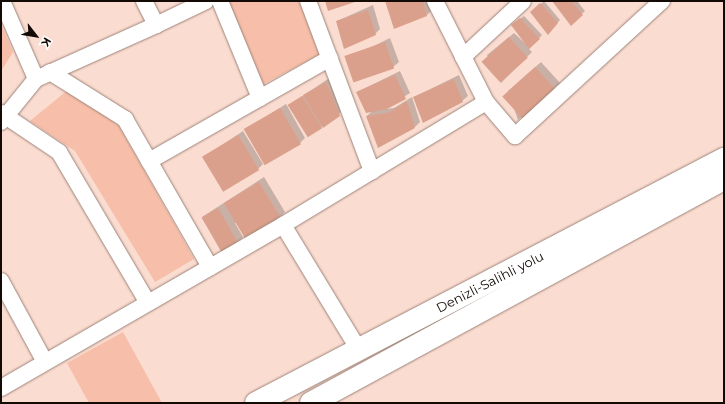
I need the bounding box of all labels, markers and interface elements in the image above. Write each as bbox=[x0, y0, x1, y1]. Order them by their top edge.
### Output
north arrow bbox=[16, 16, 56, 56]
text: K bbox=[38, 35, 54, 49]
street label: Denizli-Salihli yolu bbox=[434, 248, 546, 316]

